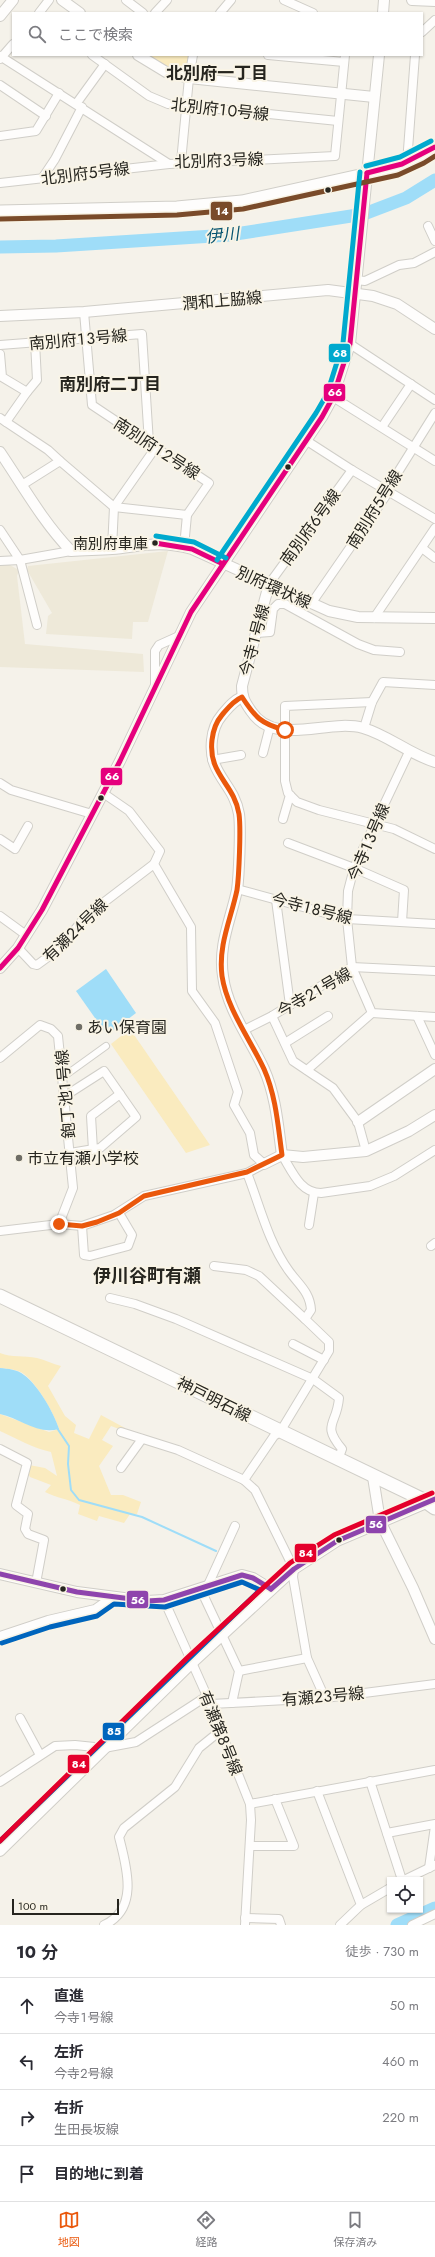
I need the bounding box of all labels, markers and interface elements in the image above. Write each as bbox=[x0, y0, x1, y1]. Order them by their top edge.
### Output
search box bbox=[12, 12, 423, 56]
icon: search bbox=[26, 23, 48, 45]
text: ここで検索 bbox=[58, 24, 133, 46]
district label: 北別府一丁目 bbox=[166, 61, 268, 85]
street label: 北別府１０号線 bbox=[170, 93, 270, 126]
street label: 北別府３号線 bbox=[174, 147, 264, 174]
street label: 北別府５号線 bbox=[39, 157, 131, 190]
unlabelled marker bbox=[323, 185, 333, 195]
line badge: 14 bbox=[210, 201, 233, 221]
text: 14 bbox=[215, 203, 229, 219]
water label: 伊川 bbox=[204, 221, 242, 249]
street label: 潤和上脇線 bbox=[181, 286, 263, 315]
street label: 南別府１３号線 bbox=[28, 324, 128, 355]
line badge: 68 bbox=[328, 343, 351, 363]
text: 68 bbox=[333, 345, 347, 361]
district label: 南別府二丁目 bbox=[59, 372, 161, 396]
line badge: 66 bbox=[323, 383, 346, 402]
text: 66 bbox=[328, 384, 342, 400]
street label: 南別府１２号線 bbox=[109, 412, 204, 485]
unlabelled marker bbox=[283, 462, 293, 472]
street label: 南別府５号線 bbox=[341, 465, 408, 553]
street label: 南別府６号線 bbox=[275, 484, 346, 570]
place label: 南別府車庫 bbox=[73, 533, 148, 555]
marker: 南別府車庫 bbox=[150, 538, 160, 548]
street label: 別府環状線 bbox=[233, 561, 315, 614]
street label: 今寺１号線 bbox=[234, 602, 275, 678]
route start bbox=[276, 721, 294, 739]
line badge: 66 bbox=[100, 767, 123, 786]
text: 66 bbox=[105, 768, 119, 784]
unlabelled marker bbox=[96, 793, 106, 803]
street label: 今寺１３号線 bbox=[342, 800, 395, 885]
street label: 今寺１８号線 bbox=[269, 887, 355, 930]
street label: 有瀬２４号線 bbox=[38, 893, 113, 967]
street label: 今寺２１号線 bbox=[273, 962, 356, 1023]
place label: あい保育園 bbox=[87, 1016, 167, 1039]
marker: あい保育園 bbox=[74, 1022, 84, 1032]
street label: 鉋丁池１号線 bbox=[50, 1048, 81, 1139]
place label: 市立有瀬小学校 bbox=[27, 1147, 139, 1170]
marker: 市立有瀬小学校 bbox=[14, 1153, 24, 1163]
route end bbox=[50, 1215, 68, 1233]
district label: 伊川谷町有瀬 bbox=[93, 1263, 201, 1289]
street label: 神戸明石線 bbox=[173, 1372, 255, 1427]
line badge: 56 bbox=[365, 1515, 387, 1534]
text: 56 bbox=[369, 1516, 383, 1532]
unlabelled marker bbox=[334, 1535, 344, 1545]
line badge: 84 bbox=[294, 1543, 317, 1563]
text: 84 bbox=[299, 1545, 314, 1561]
unlabelled marker bbox=[58, 1584, 68, 1594]
line badge: 56 bbox=[126, 1590, 149, 1609]
text: 56 bbox=[131, 1592, 145, 1608]
street label: 有瀬２３号線 bbox=[281, 1681, 365, 1712]
street label: 有瀬第８号線 bbox=[193, 1687, 248, 1779]
line badge: 85 bbox=[102, 1722, 125, 1741]
text: 85 bbox=[107, 1723, 121, 1739]
line badge: 84 bbox=[67, 1754, 90, 1774]
text: 84 bbox=[72, 1756, 87, 1772]
map controls bbox=[387, 1877, 423, 1913]
button: locate bbox=[387, 1877, 423, 1913]
scale bar bbox=[12, 1897, 119, 1916]
text: 100 m bbox=[18, 1898, 48, 1914]
text: 10 分 bbox=[16, 1940, 58, 1964]
text: 徒歩 · 730 m bbox=[346, 1942, 419, 1961]
text: 直進 bbox=[54, 1985, 84, 2007]
icon: ahead bbox=[16, 1995, 38, 2017]
text: 50 m bbox=[390, 1996, 419, 2015]
text: 今寺１号線 bbox=[54, 2008, 114, 2027]
text: 左折 bbox=[54, 2041, 84, 2063]
icon: left bbox=[16, 2051, 38, 2073]
text: 460 m bbox=[382, 2052, 419, 2071]
text: 今寺２号線 bbox=[54, 2064, 114, 2083]
text: 右折 bbox=[54, 2097, 84, 2119]
icon: right bbox=[16, 2107, 38, 2129]
text: 220 m bbox=[382, 2108, 419, 2127]
text: 生田長坂線 bbox=[54, 2120, 119, 2139]
icon: arrive bbox=[16, 2163, 38, 2185]
text: 目的地に到着 bbox=[54, 2163, 144, 2185]
tab: 地図 bbox=[58, 2209, 80, 2250]
tab: 経路 bbox=[195, 2209, 217, 2250]
tab: 保存済み bbox=[333, 2209, 377, 2250]

